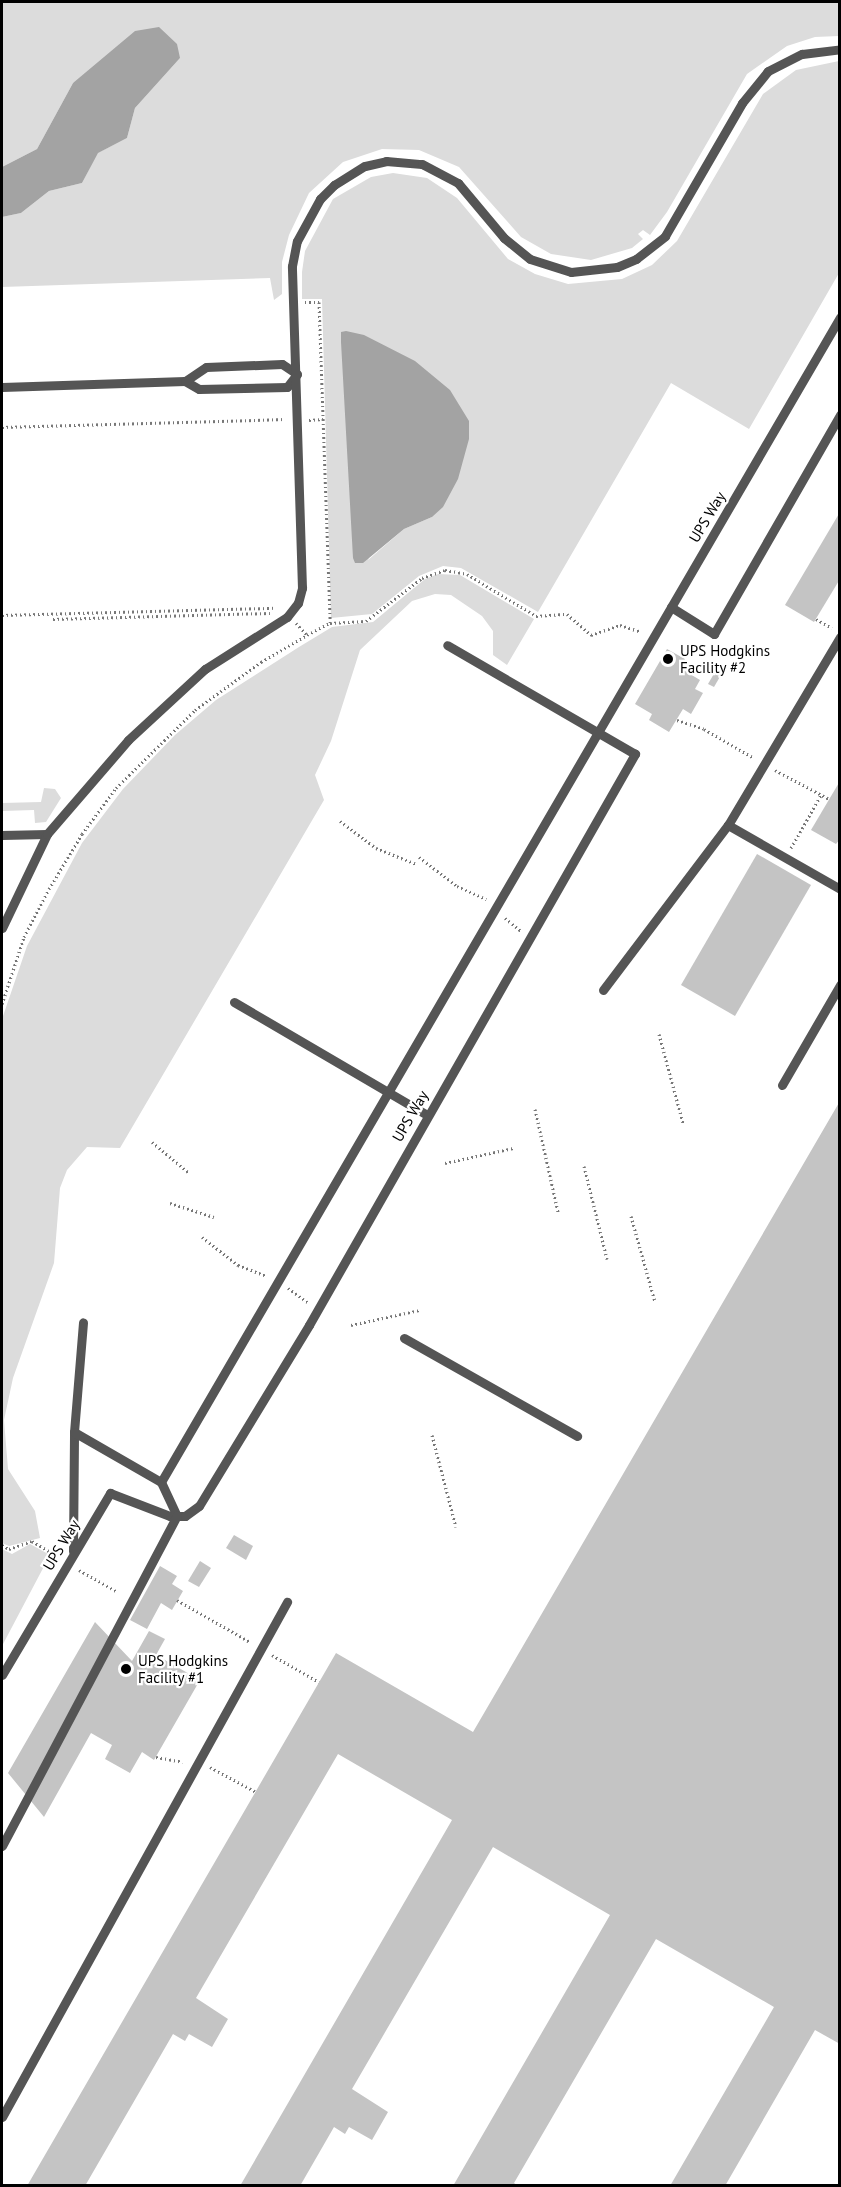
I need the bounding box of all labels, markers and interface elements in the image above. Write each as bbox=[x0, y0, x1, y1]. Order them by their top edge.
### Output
street label: UPS Way bbox=[685, 488, 729, 546]
place label: UPS Hodgkins Facility #2 bbox=[680, 641, 770, 676]
marker: UPS Hodgkins Facility #2 bbox=[661, 652, 675, 666]
street label: UPS Way bbox=[388, 1087, 432, 1145]
street label: UPS Way bbox=[39, 1516, 83, 1574]
place label: UPS Hodgkins Facility #1 bbox=[138, 1651, 228, 1686]
marker: UPS Hodgkins Facility #1 bbox=[119, 1662, 133, 1676]

